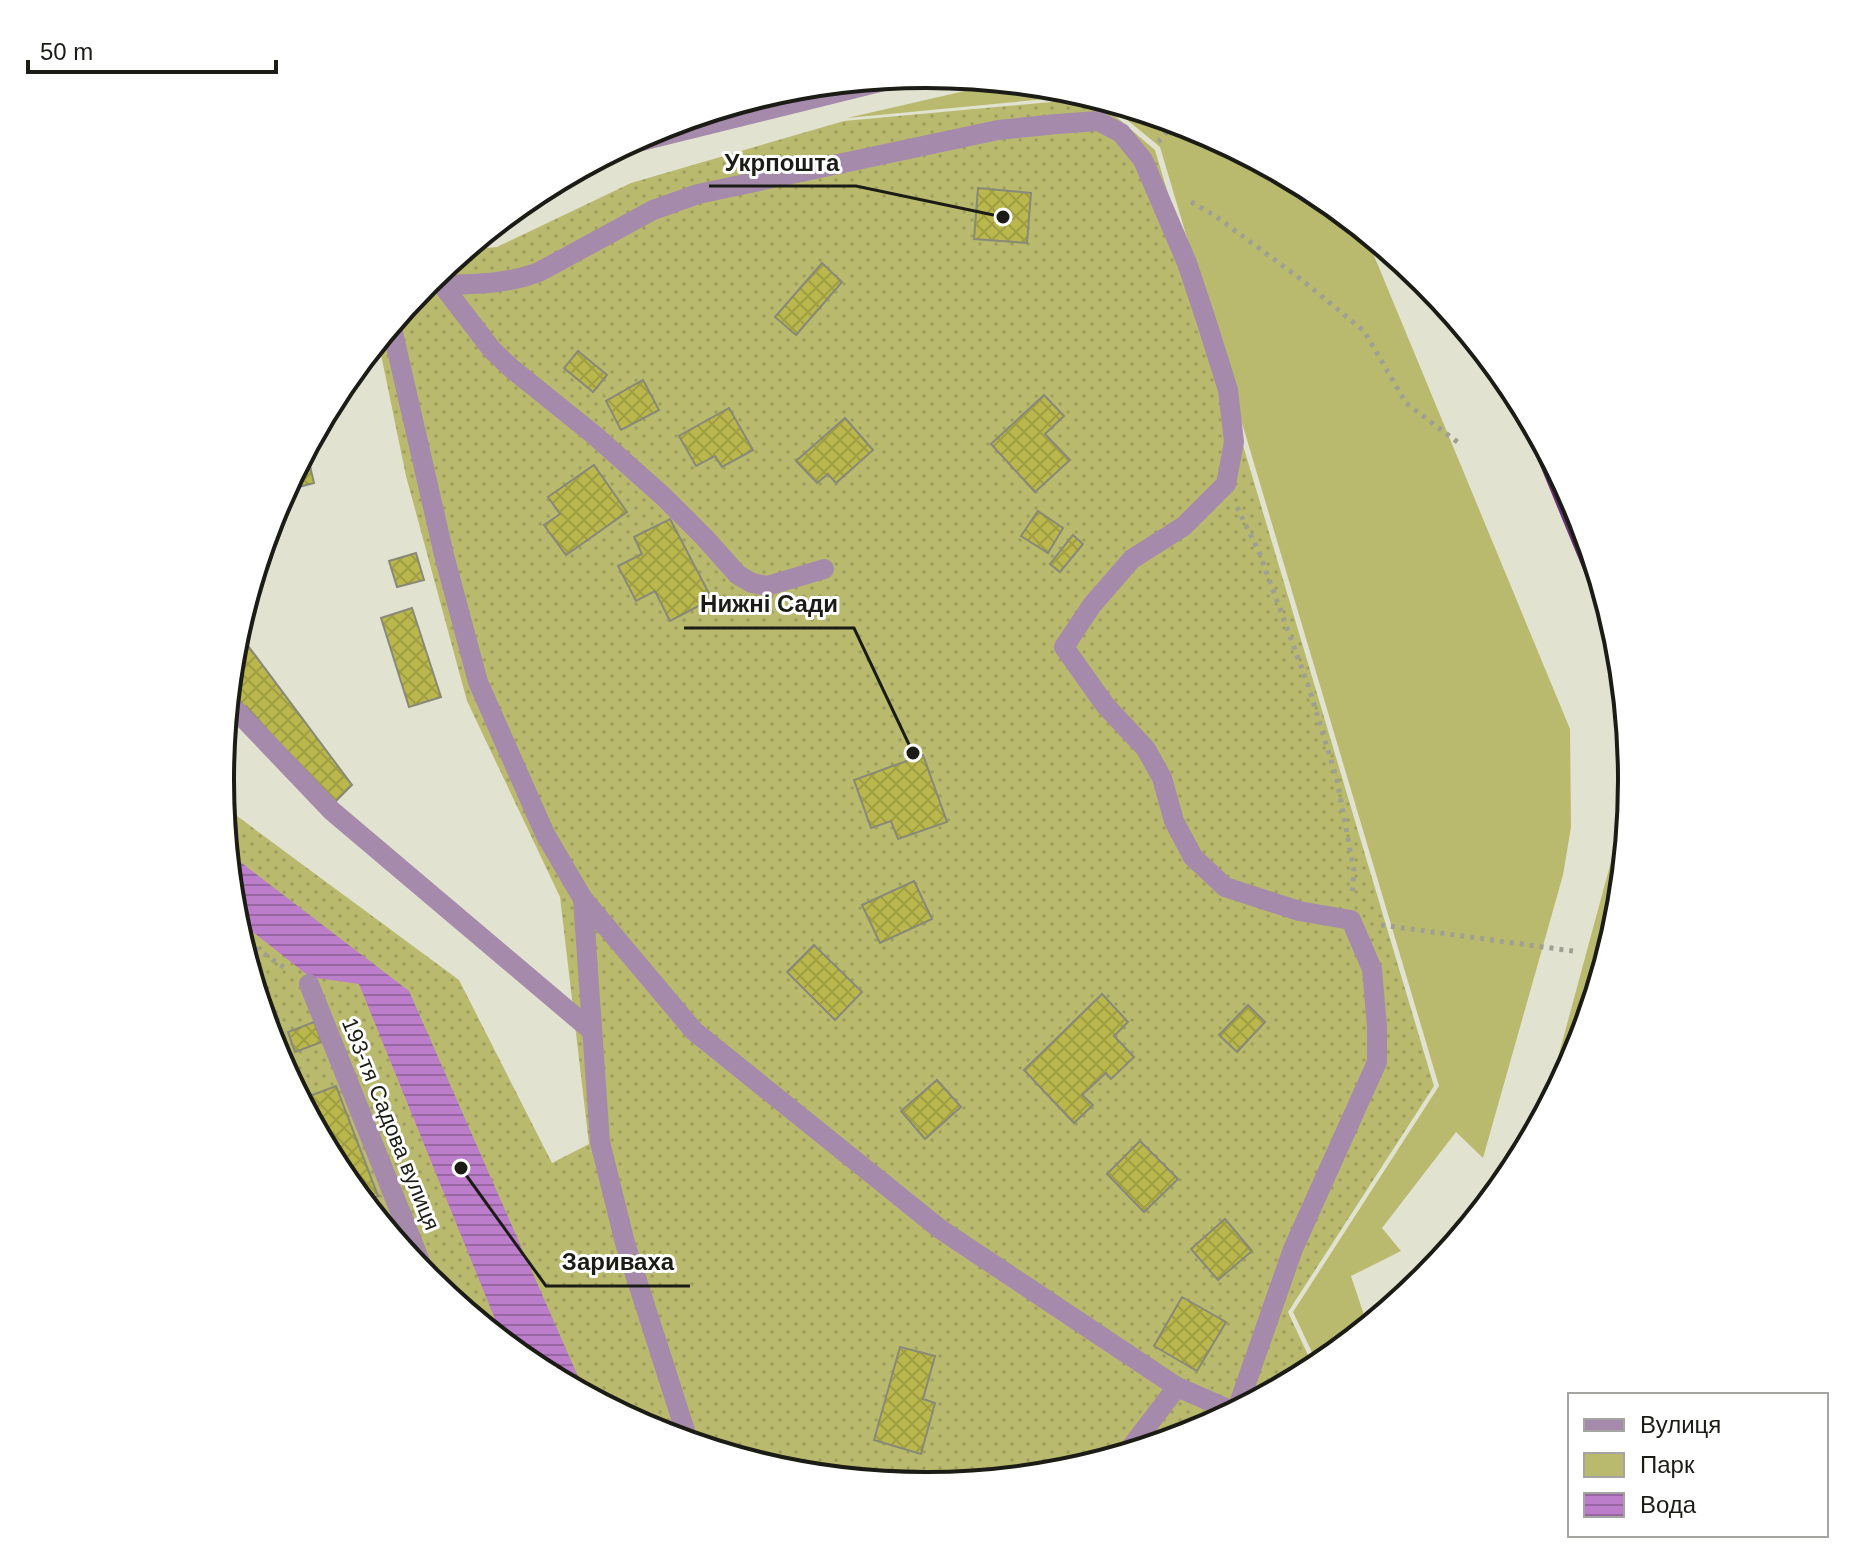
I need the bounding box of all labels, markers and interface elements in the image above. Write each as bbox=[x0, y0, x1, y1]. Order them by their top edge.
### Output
scale bar bbox=[28, 24, 276, 74]
text: 50 m bbox=[40, 38, 93, 65]
callout: Укрпошта bbox=[709, 138, 856, 186]
text: Укрпошта bbox=[725, 149, 840, 176]
callout: Нижні Сади bbox=[684, 580, 854, 628]
text: Нижні Сади bbox=[700, 590, 838, 617]
street label: 193-тя Садова вулиця bbox=[337, 1014, 445, 1234]
callout: Зариваха bbox=[546, 1238, 690, 1286]
text: Зариваха bbox=[562, 1248, 675, 1275]
legend bbox=[1568, 1393, 1828, 1537]
text: Вулиця bbox=[1640, 1411, 1721, 1438]
text: Парк bbox=[1640, 1451, 1695, 1478]
text: Вода bbox=[1640, 1491, 1697, 1518]

